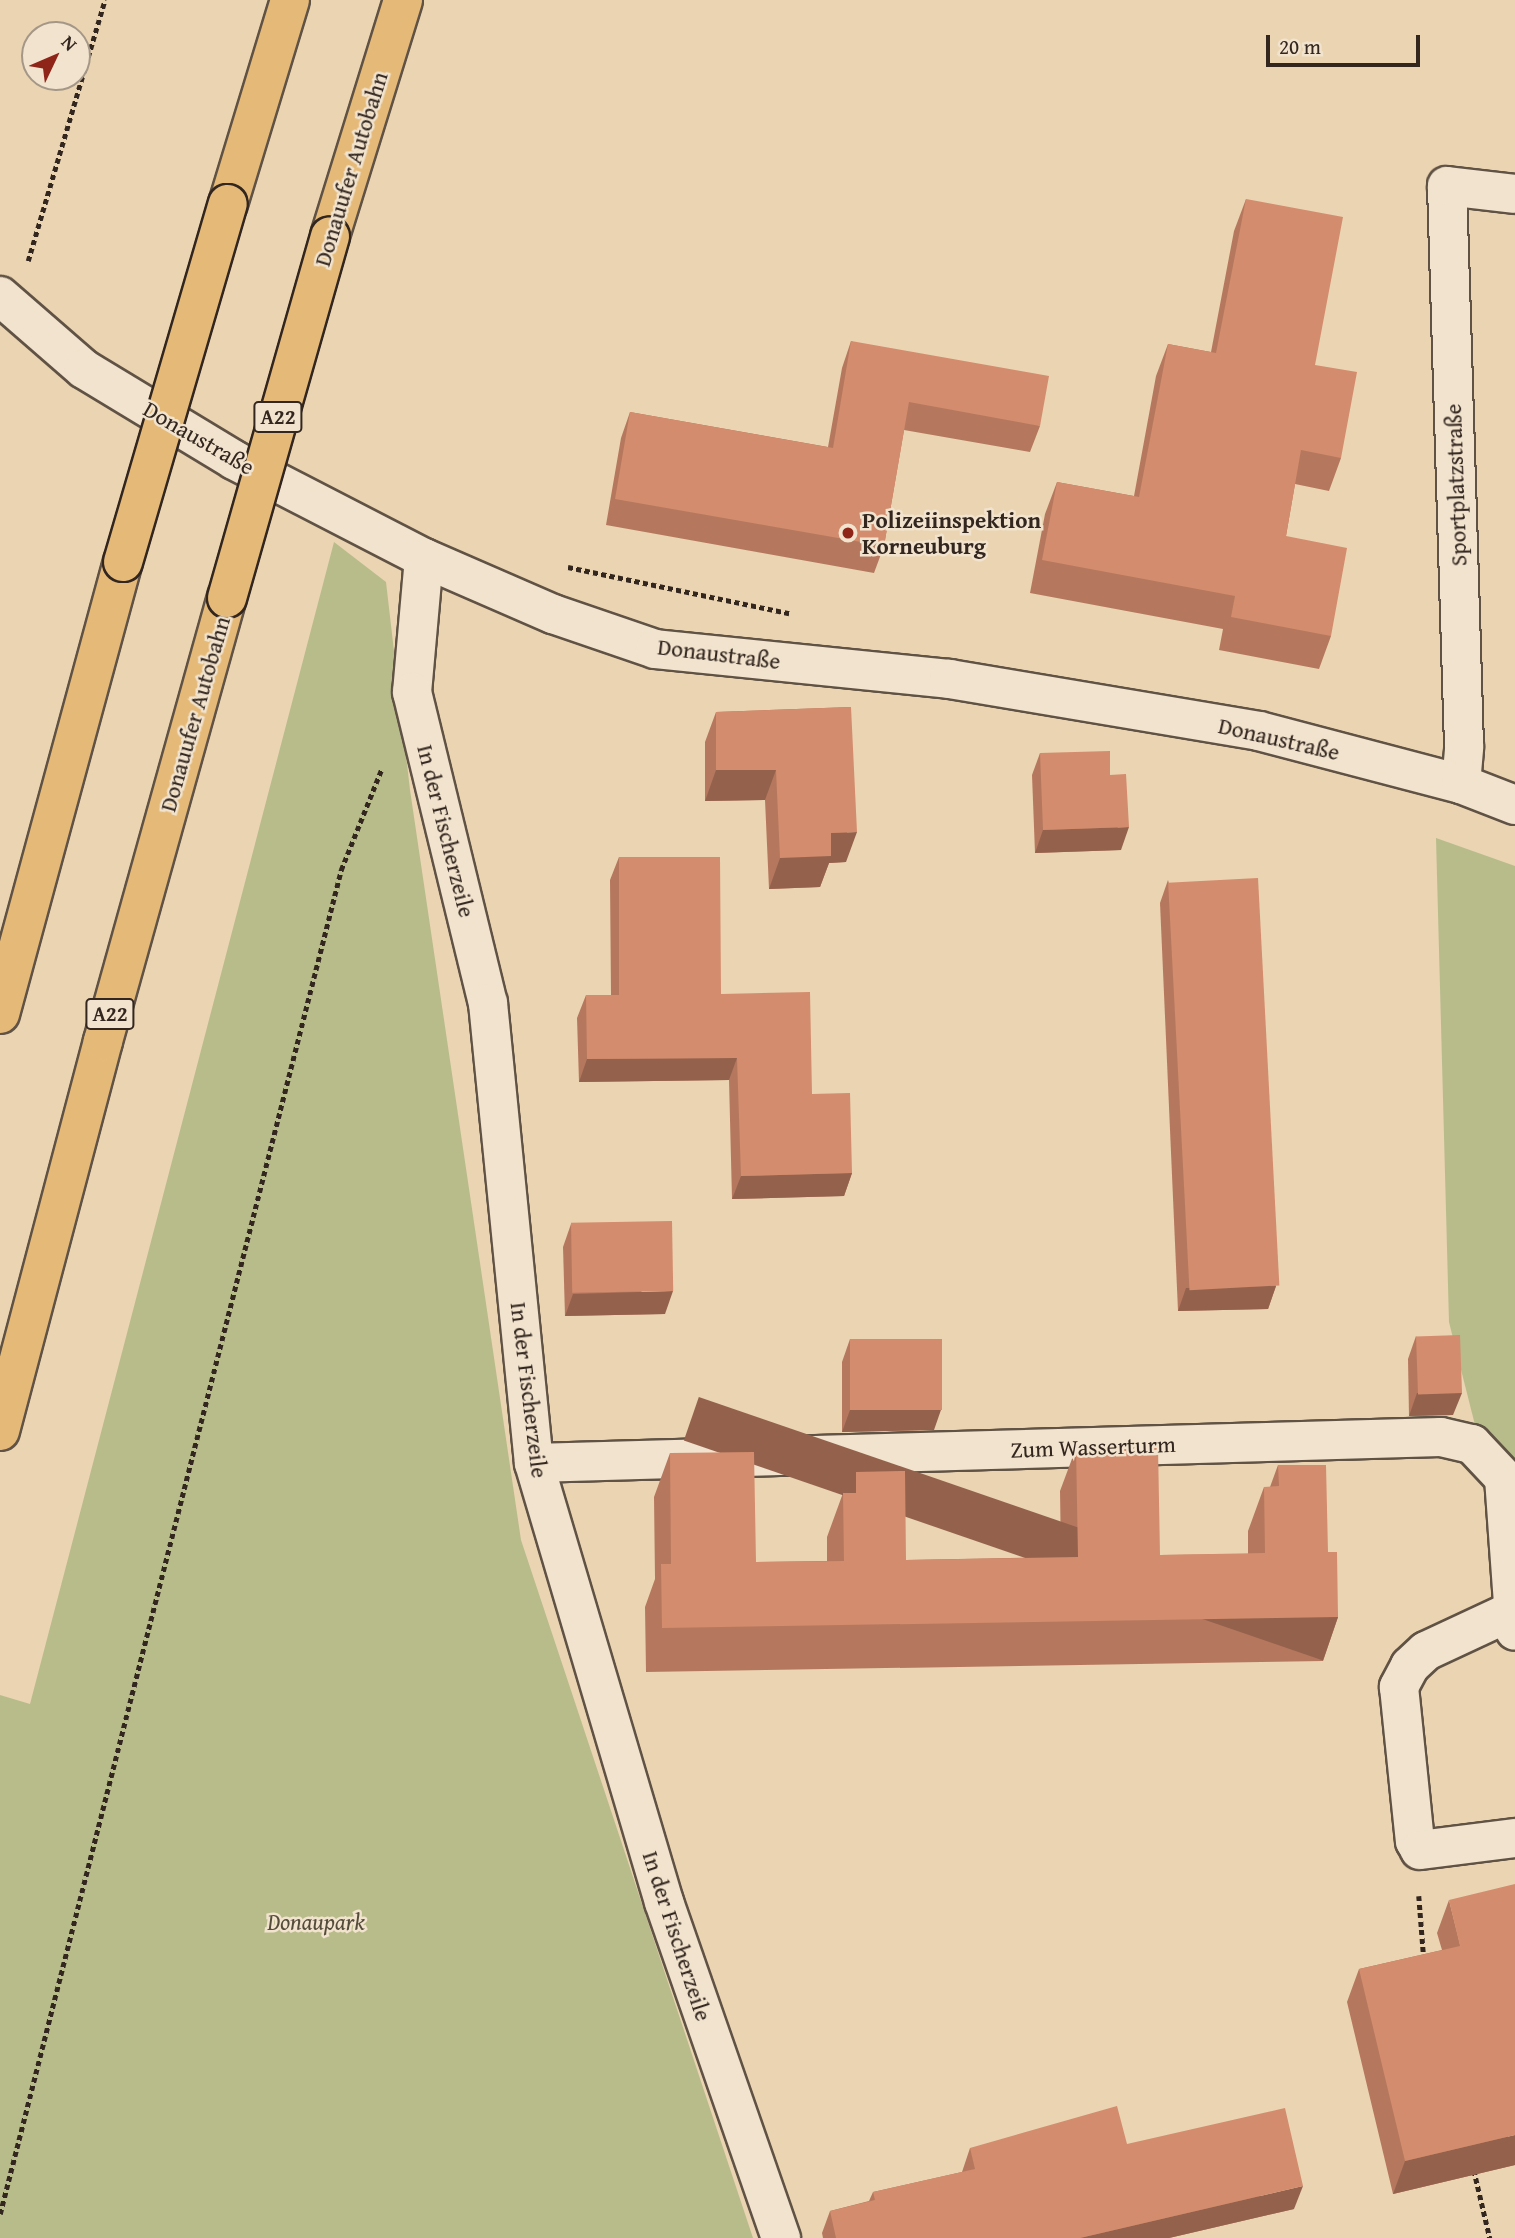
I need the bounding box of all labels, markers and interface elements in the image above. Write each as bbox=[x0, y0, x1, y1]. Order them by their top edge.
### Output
north arrow bbox=[21, 21, 91, 91]
scale bar bbox=[1270, 21, 1424, 65]
text: N bbox=[55, 29, 84, 57]
text: 20 m bbox=[1279, 31, 1321, 62]
street label: Donauufer Autobahn bbox=[308, 68, 394, 270]
street label: Donaustraße bbox=[139, 395, 259, 481]
road number: A22 bbox=[252, 400, 304, 434]
street label: Sportplatzstraße bbox=[1439, 403, 1473, 567]
place label: Polizeiinspektion Korneuburg bbox=[862, 506, 1041, 560]
marker: Polizeiinspektion Korneuburg bbox=[840, 525, 856, 541]
street label: Donauufer Autobahn bbox=[154, 613, 236, 815]
street label: Donaustraße bbox=[656, 633, 782, 675]
street label: Donaustraße bbox=[1216, 712, 1342, 766]
street label: In der Fischerzeile bbox=[411, 742, 481, 920]
road number: A22 bbox=[84, 996, 136, 1032]
street label: In der Fischerzeile bbox=[505, 1300, 553, 1480]
street label: Zum Wasserturm bbox=[1010, 1430, 1176, 1464]
street label: In der Fischerzeile bbox=[637, 1848, 717, 2024]
park label: Donaupark bbox=[267, 1908, 365, 1936]

